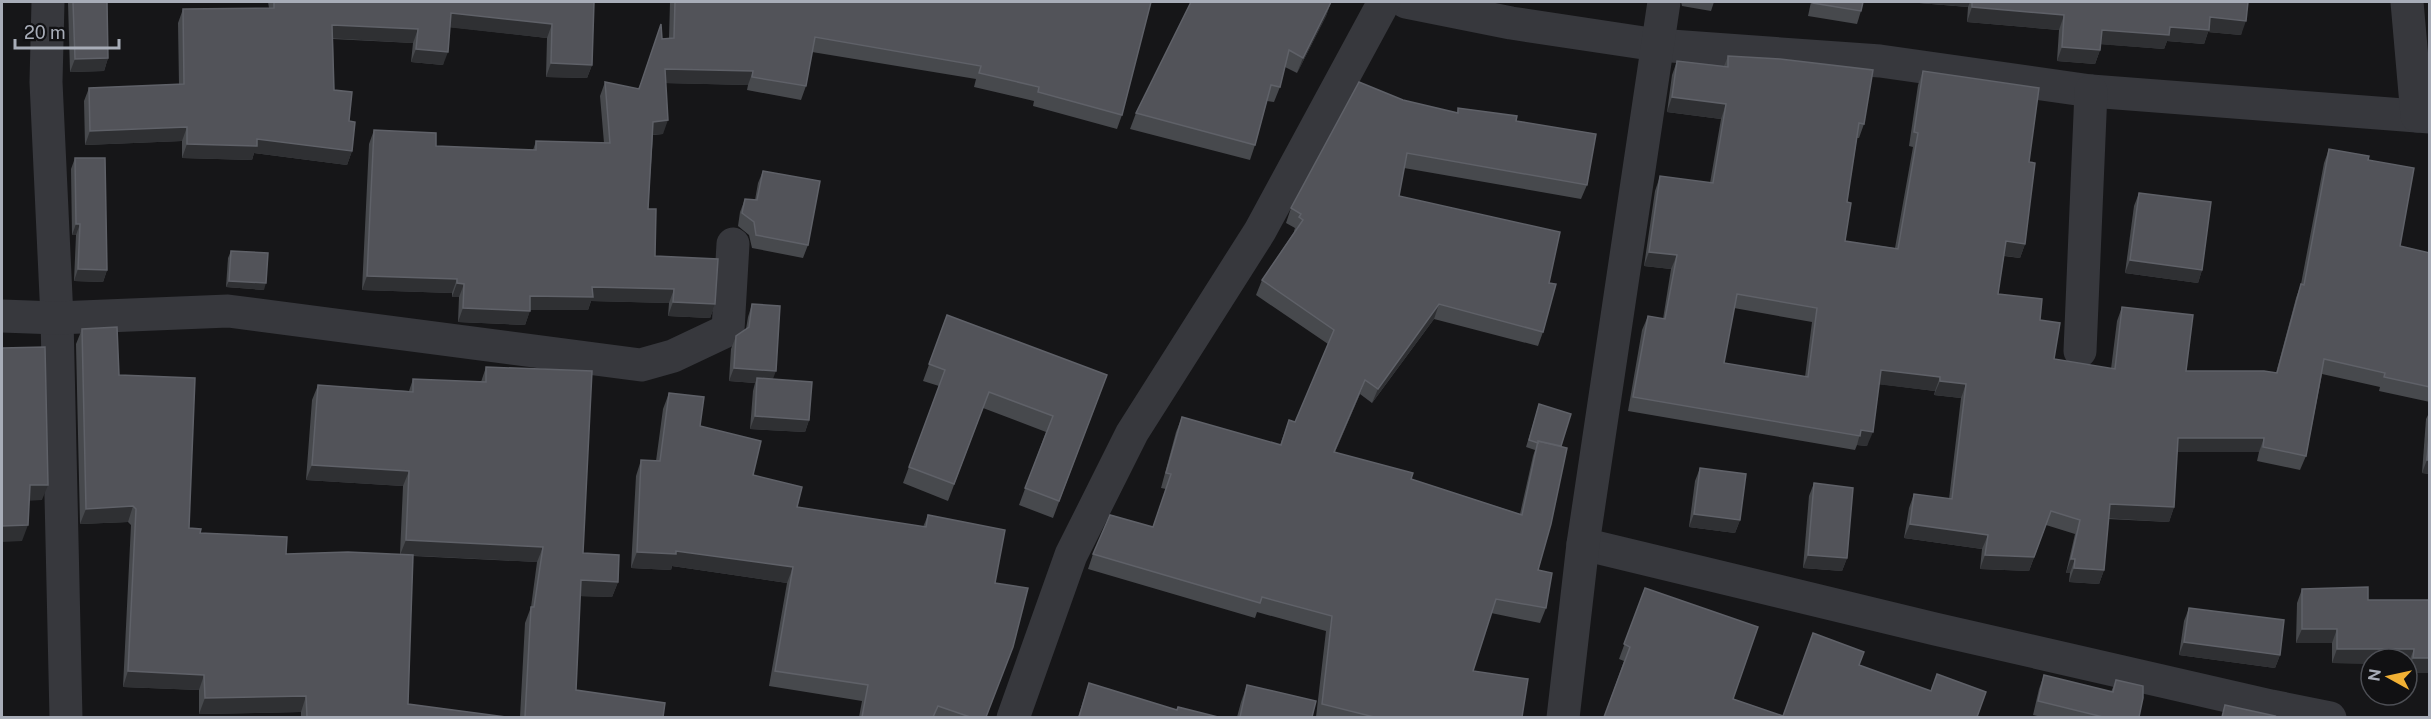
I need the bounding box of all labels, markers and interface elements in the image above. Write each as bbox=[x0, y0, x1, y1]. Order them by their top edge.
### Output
scale bar bbox=[15, 12, 118, 50]
text: 20 m bbox=[24, 22, 66, 43]
north arrow bbox=[2359, 647, 2419, 707]
text: N bbox=[2364, 667, 2385, 683]

